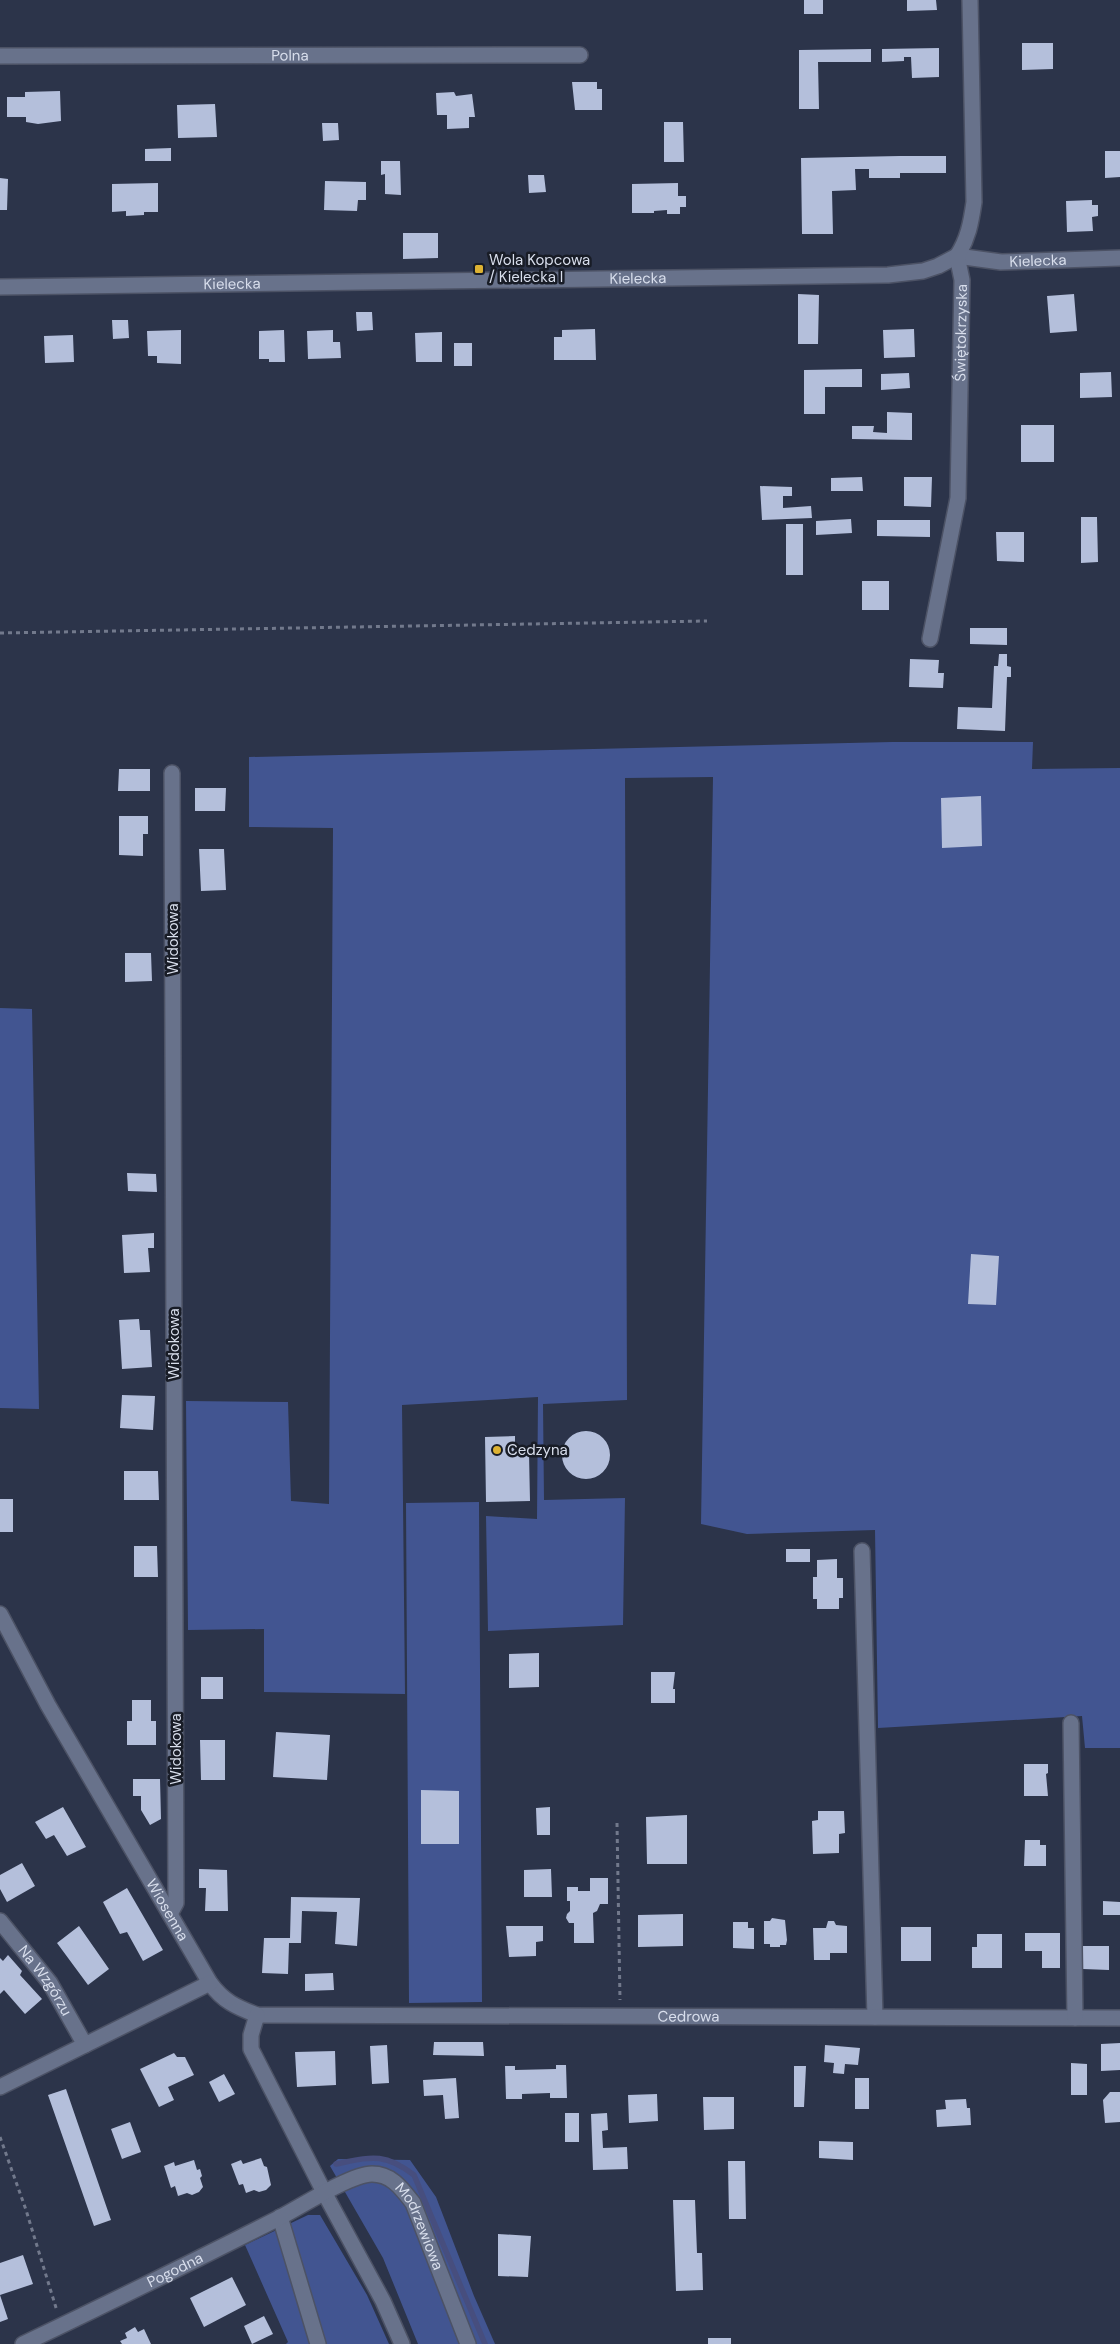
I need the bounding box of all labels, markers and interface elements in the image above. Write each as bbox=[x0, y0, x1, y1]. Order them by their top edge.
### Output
street label: Polna bbox=[271, 45, 309, 66]
place label: Wola Kopcowa / Kielecka I bbox=[489, 250, 590, 287]
street label: Kielecka bbox=[1009, 250, 1067, 272]
marker: Wola Kopcowa / Kielecka I bbox=[473, 263, 485, 275]
street label: Kielecka bbox=[609, 268, 667, 289]
street label: Kielecka bbox=[203, 273, 261, 294]
street label: Świętokrzyska bbox=[950, 284, 972, 382]
street label: Widokowa bbox=[163, 903, 183, 975]
street label: Widokowa bbox=[164, 1308, 184, 1380]
place label: Cedzyna bbox=[507, 1440, 568, 1460]
marker: Cedzyna bbox=[491, 1444, 503, 1456]
street label: Widokowa bbox=[166, 1713, 186, 1785]
street label: Wiosenna bbox=[141, 1875, 193, 1945]
street label: Na Wzgórzu bbox=[14, 1941, 77, 2020]
street label: Cedrowa bbox=[657, 2006, 720, 2027]
street label: Modrzewiowa bbox=[391, 2178, 448, 2273]
street label: Pogodna bbox=[144, 2248, 206, 2292]

